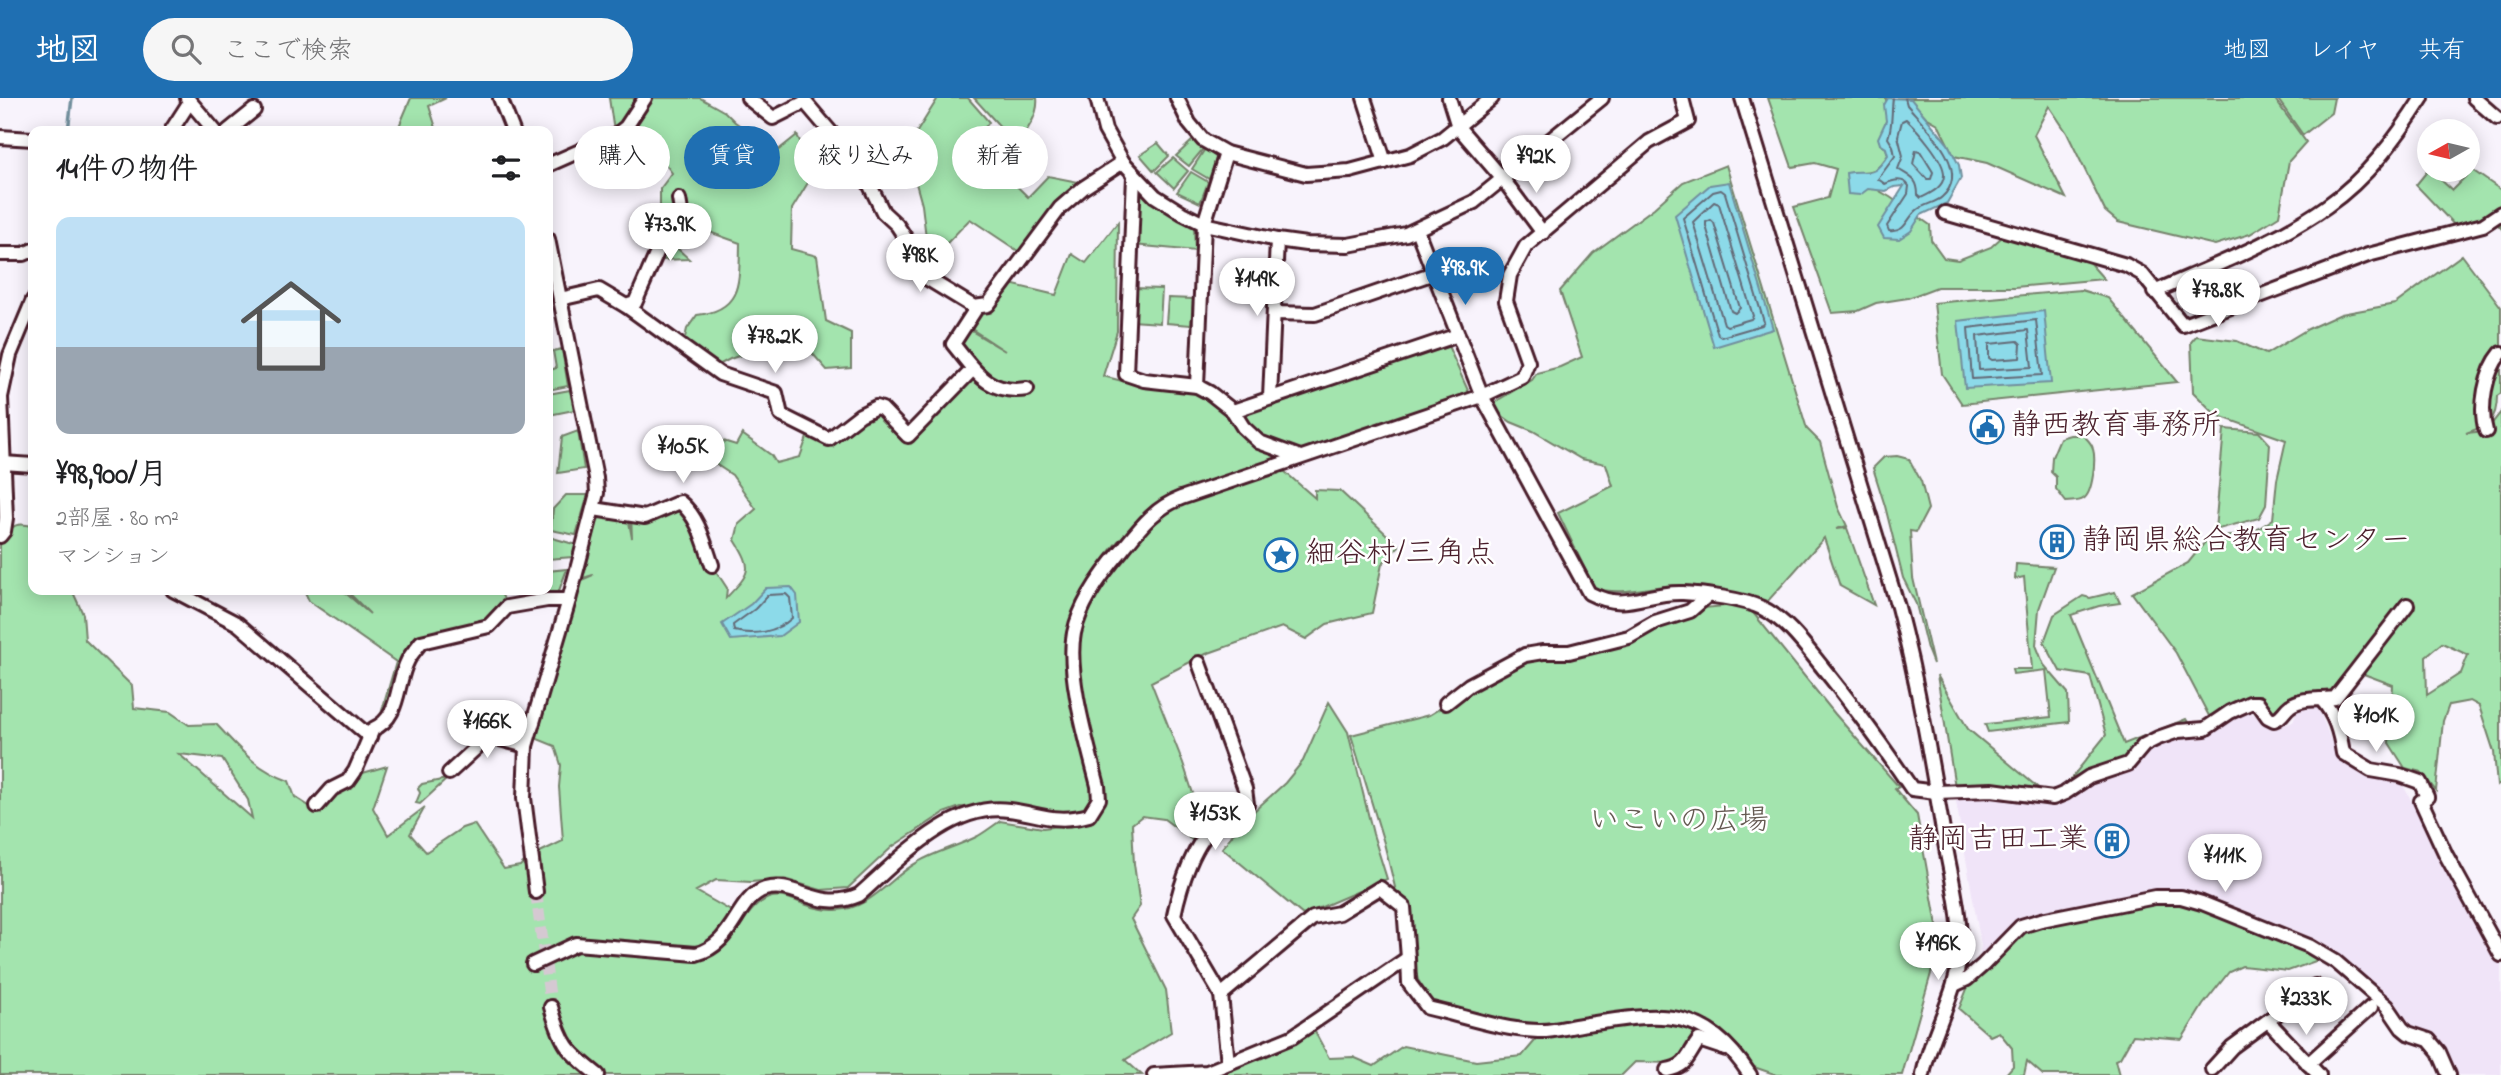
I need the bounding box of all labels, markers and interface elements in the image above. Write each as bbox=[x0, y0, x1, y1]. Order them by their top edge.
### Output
search box bbox=[143, 18, 633, 81]
text: 地図 bbox=[35, 28, 101, 76]
icon: search bbox=[167, 30, 205, 68]
text: ここで検索 bbox=[223, 33, 353, 71]
text: 地図 bbox=[2223, 34, 2271, 69]
text: レイヤ bbox=[2309, 34, 2380, 69]
text: 共有 bbox=[2418, 34, 2466, 69]
north arrow bbox=[2417, 119, 2480, 182]
map controls bbox=[2417, 119, 2480, 182]
chip: 購入 bbox=[574, 126, 670, 189]
chip: 賃貸 bbox=[684, 126, 780, 189]
chip: 絞り込み bbox=[794, 126, 938, 189]
chip: 新着 bbox=[952, 126, 1048, 189]
pin: ¥92K bbox=[1495, 136, 1577, 195]
text: ¥92K bbox=[1517, 141, 1555, 174]
text: 14件の物件 bbox=[56, 149, 198, 193]
icon: filters bbox=[487, 149, 525, 187]
pin: ¥73.9K bbox=[613, 204, 727, 263]
text: ¥73.9K bbox=[645, 209, 695, 242]
pin: ¥98K bbox=[879, 234, 961, 294]
text: ¥98K bbox=[902, 240, 938, 273]
pin: ¥98.9K bbox=[1408, 248, 1522, 307]
text: ¥98.9K bbox=[1441, 253, 1489, 286]
pin: ¥149K bbox=[1208, 258, 1306, 318]
icon: home bbox=[228, 263, 354, 389]
text: ¥149K bbox=[1235, 264, 1279, 297]
pin: ¥78.8K bbox=[2161, 270, 2275, 329]
text: ¥78.8K bbox=[2192, 275, 2244, 308]
pin: ¥78.2K bbox=[718, 316, 832, 375]
text: ¥78.2K bbox=[748, 321, 802, 354]
place label: 静西教育事務所 bbox=[2011, 405, 2221, 449]
public building icon: 静西教育事務所 bbox=[1968, 408, 2006, 446]
pin: ¥105K bbox=[634, 426, 732, 485]
text: ¥105K bbox=[658, 431, 708, 464]
text: ¥98,900/月 bbox=[56, 454, 167, 498]
text: 2部屋 · 80 m² bbox=[56, 503, 179, 536]
place label: 静岡県総合教育センター bbox=[2082, 520, 2411, 564]
building icon: 静岡県総合教育センター bbox=[2038, 523, 2076, 561]
place label: 細谷村/三角点 bbox=[1306, 533, 1495, 577]
place icon: 細谷村/三角点 bbox=[1262, 536, 1300, 574]
text: マンション bbox=[56, 541, 170, 574]
pin: ¥101K bbox=[2327, 694, 2425, 754]
pin: ¥166K bbox=[438, 700, 536, 760]
text: ¥101K bbox=[2354, 700, 2398, 733]
text: ¥166K bbox=[463, 706, 511, 739]
pin: ¥153K bbox=[1166, 792, 1264, 852]
text: ¥153K bbox=[1190, 798, 1240, 831]
park label: いこいの広場 bbox=[1589, 800, 1769, 844]
place label: 静岡吉田工業 bbox=[1908, 819, 2088, 863]
building icon: 静岡吉田工業 bbox=[2093, 822, 2131, 860]
pin: ¥111K bbox=[2176, 834, 2274, 894]
text: ¥111K bbox=[2204, 840, 2246, 873]
pin: ¥196K bbox=[1889, 922, 1987, 982]
text: ¥196K bbox=[1916, 928, 1960, 961]
pin: ¥233K bbox=[2257, 978, 2355, 1037]
text: ¥233K bbox=[2281, 983, 2331, 1016]

